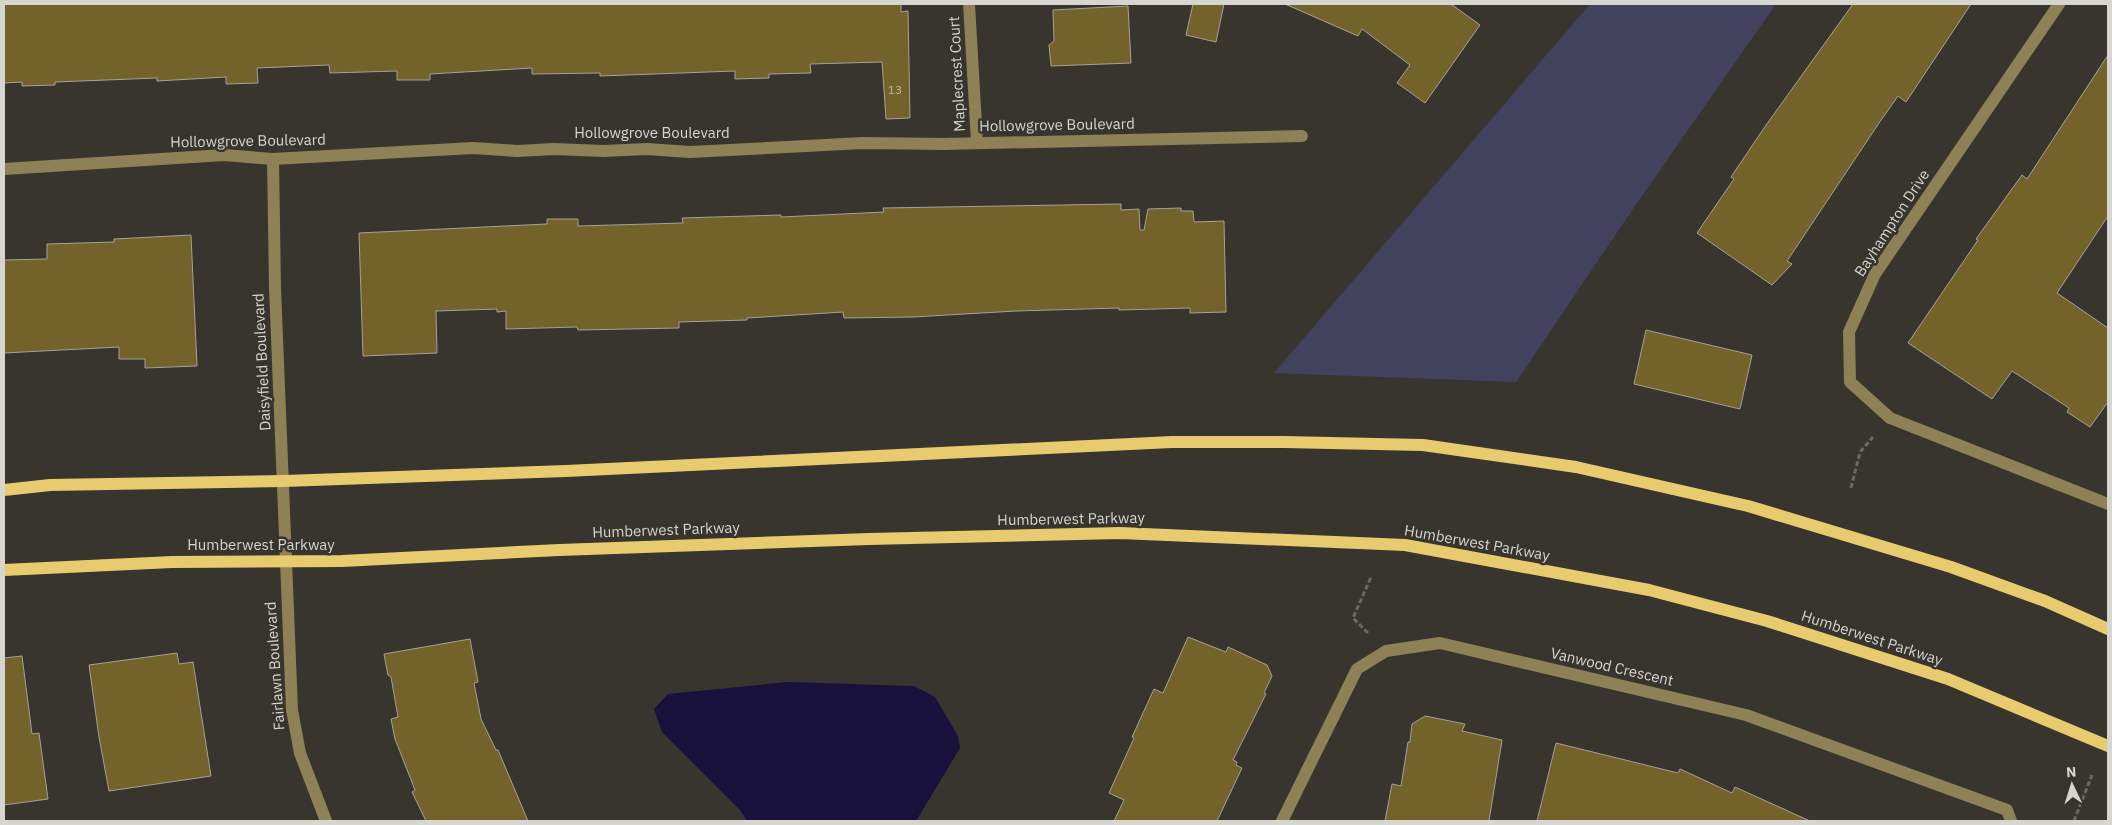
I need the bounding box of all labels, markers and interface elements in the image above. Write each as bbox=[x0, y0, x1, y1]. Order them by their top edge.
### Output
street label: Maplecrest Court bbox=[944, 16, 969, 132]
house number: 13 bbox=[888, 82, 902, 97]
street label: Hollowgrove Boulevard bbox=[979, 114, 1135, 135]
street label: Hollowgrove Boulevard bbox=[574, 123, 730, 142]
street label: Hollowgrove Boulevard bbox=[170, 130, 326, 151]
street label: Bayhampton Drive bbox=[1850, 166, 1933, 280]
street label: Daisyfield Boulevard bbox=[248, 293, 275, 431]
street label: Humberwest Parkway bbox=[997, 508, 1145, 529]
street label: Humberwest Parkway bbox=[592, 517, 741, 542]
street label: Humberwest Parkway bbox=[1403, 520, 1552, 565]
street label: Humberwest Parkway bbox=[187, 535, 335, 554]
street label: Fairlawn Boulevard bbox=[261, 601, 288, 731]
street label: Humberwest Parkway bbox=[1799, 606, 1946, 670]
street label: Vanwood Crescent bbox=[1549, 643, 1675, 690]
north arrow bbox=[2047, 760, 2097, 810]
text: N bbox=[2065, 763, 2077, 781]

